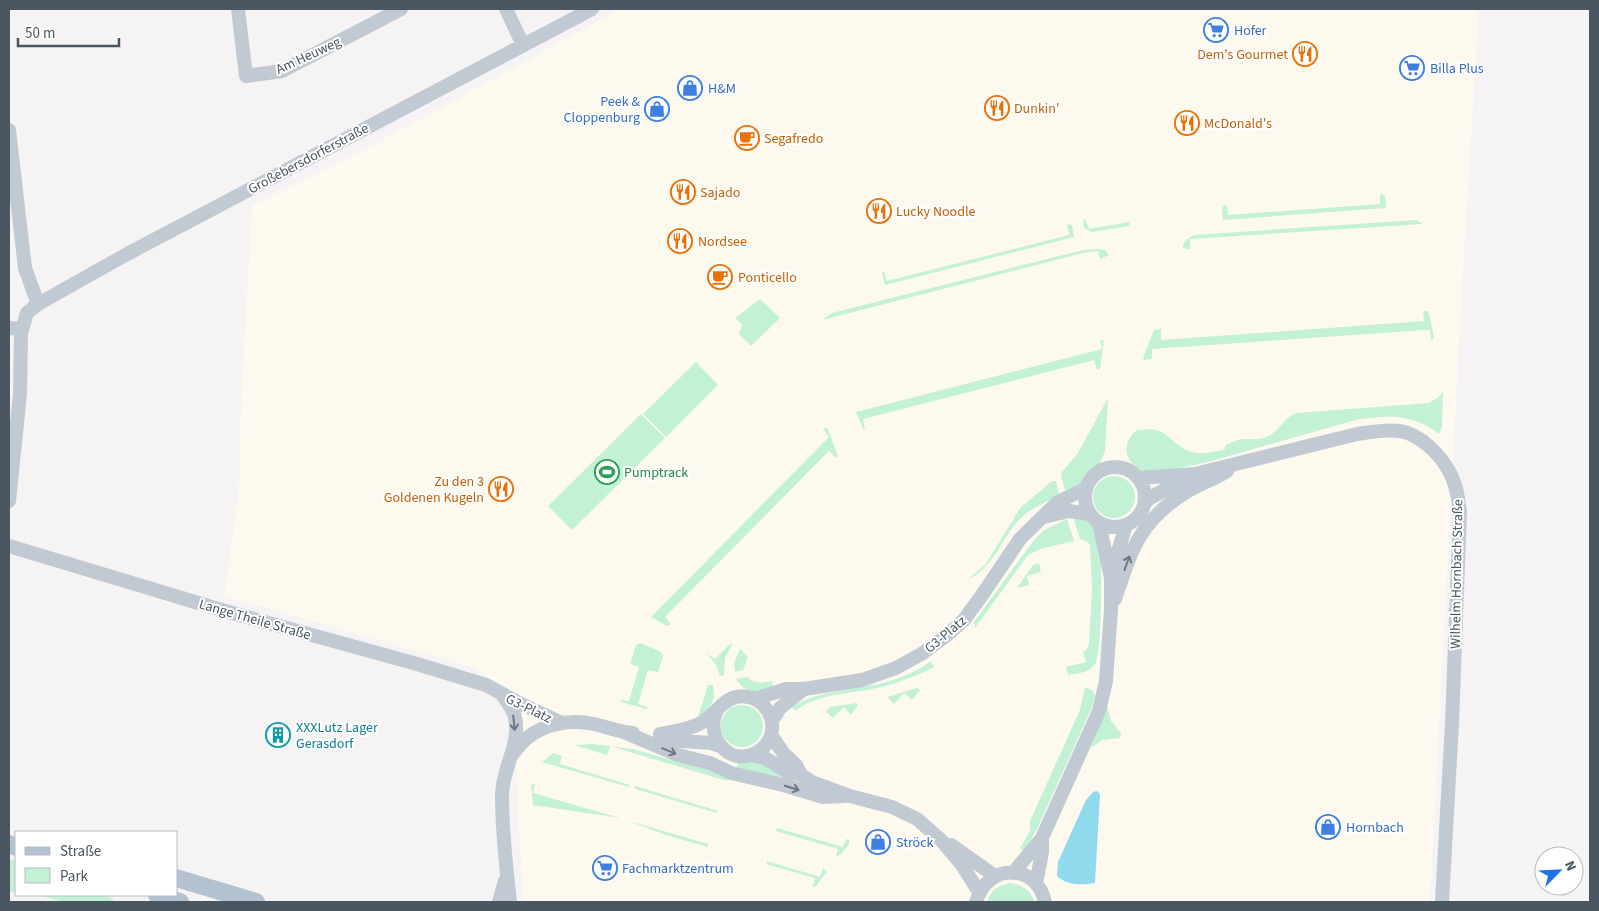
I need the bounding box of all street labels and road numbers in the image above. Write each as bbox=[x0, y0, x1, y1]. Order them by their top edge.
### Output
street label: Am Heuweg bbox=[273, 32, 344, 80]
street label: Großebersdorferstraße bbox=[245, 119, 372, 199]
street label: Wilhelm Hornbach Straße bbox=[1446, 499, 1468, 649]
street label: Lange Theile Straße bbox=[196, 594, 313, 645]
street label: G3-Platz bbox=[920, 611, 971, 658]
street label: G3-Platz bbox=[502, 689, 555, 729]

